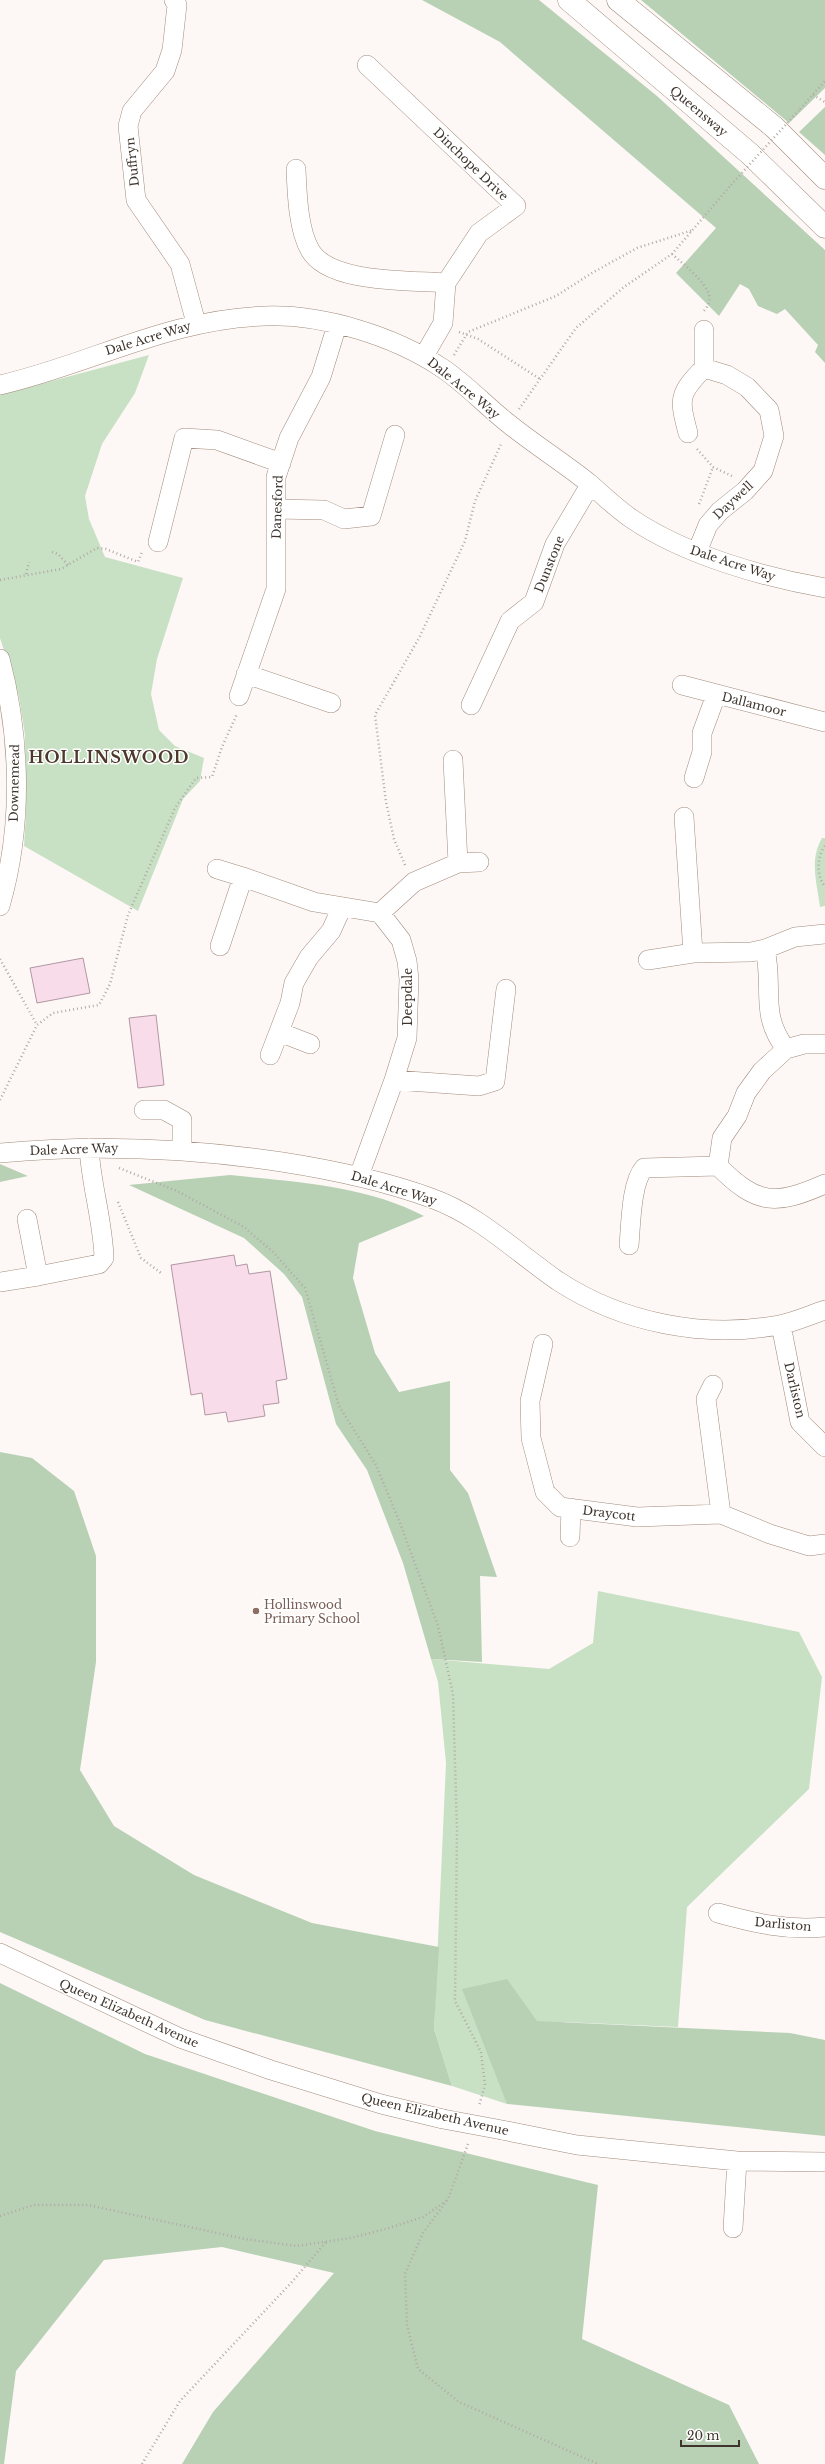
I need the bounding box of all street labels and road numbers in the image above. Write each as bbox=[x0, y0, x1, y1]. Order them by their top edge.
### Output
street label: Queensway bbox=[667, 82, 731, 140]
street label: Dinchope Drive bbox=[430, 124, 512, 204]
street label: Duffryn bbox=[122, 137, 142, 187]
street label: Dale Acre Way bbox=[103, 318, 193, 358]
street label: Dale Acre Way bbox=[425, 354, 504, 422]
street label: Danesford bbox=[268, 475, 286, 539]
street label: Daywell bbox=[710, 478, 756, 522]
street label: Dunstone bbox=[531, 533, 567, 595]
street label: Dale Acre Way bbox=[688, 542, 778, 584]
street label: Dallamoor bbox=[720, 689, 788, 719]
street label: Downemead bbox=[6, 744, 22, 822]
street label: Deepdale bbox=[400, 968, 415, 1026]
street label: Dale Acre Way bbox=[29, 1140, 119, 1158]
street label: Dale Acre Way bbox=[349, 1168, 439, 1208]
street label: Darliston bbox=[781, 1361, 809, 1419]
street label: Draycott bbox=[582, 1502, 637, 1524]
street label: Darliston bbox=[754, 1914, 812, 1934]
street label: Queen Elizabeth Avenue bbox=[57, 1975, 201, 2051]
street label: Queen Elizabeth Avenue bbox=[360, 2090, 510, 2138]

